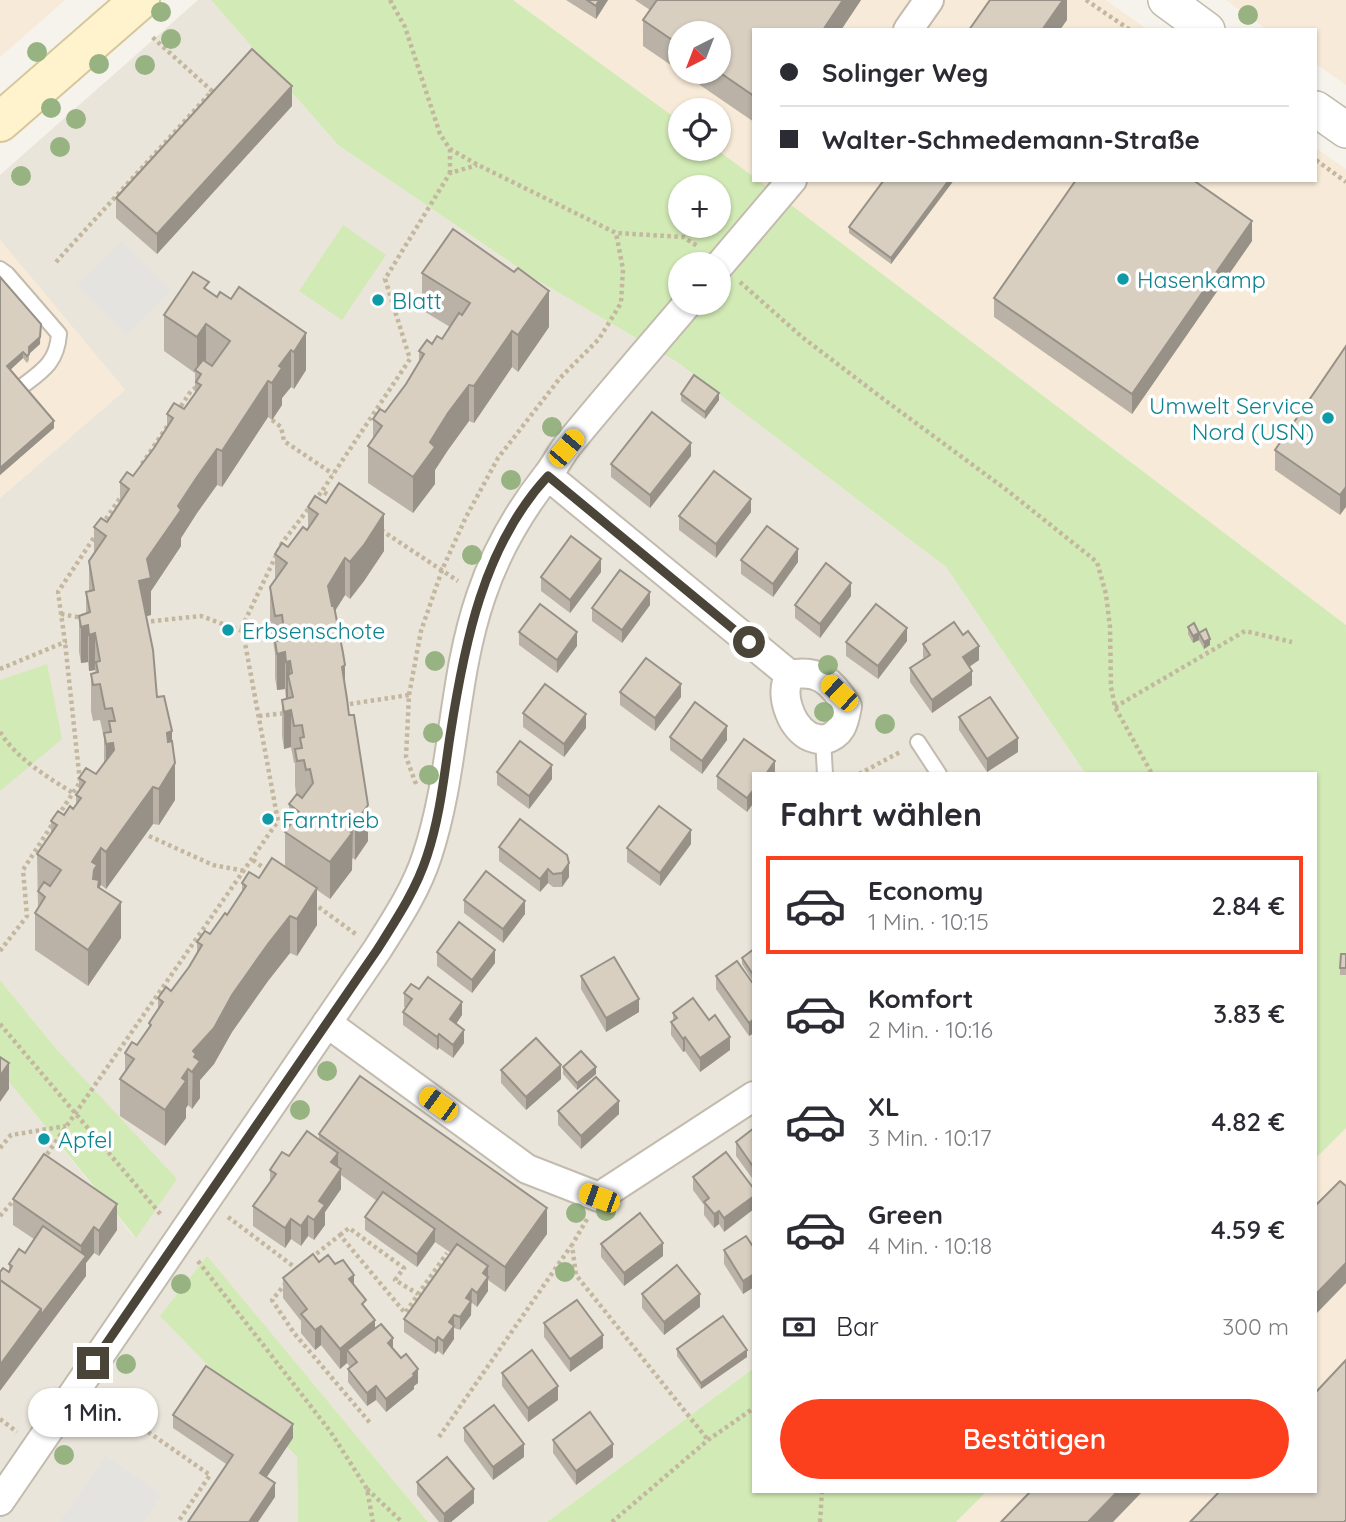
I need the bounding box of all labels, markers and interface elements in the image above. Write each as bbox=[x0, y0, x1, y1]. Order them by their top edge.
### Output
north arrow bbox=[668, 21, 732, 84]
map controls bbox=[668, 21, 731, 315]
text: Solinger Weg bbox=[822, 56, 988, 89]
button: locate bbox=[668, 98, 731, 161]
text: Walter-Schmedemann-Straße bbox=[822, 123, 1200, 156]
button: + bbox=[668, 175, 731, 238]
button: − bbox=[668, 252, 731, 315]
place label: Hasenkamp bbox=[1137, 265, 1266, 294]
marker: Hasenkamp bbox=[1115, 271, 1131, 287]
place label: Blatt bbox=[392, 286, 442, 315]
marker: Blatt bbox=[370, 292, 386, 308]
place label: Umwelt Service Nord (USN) bbox=[1149, 391, 1314, 446]
marker: Umwelt Service Nord (USN) bbox=[1320, 410, 1336, 426]
car bbox=[545, 425, 588, 471]
place label: Erbsenschote bbox=[242, 616, 385, 645]
marker: Erbsenschote bbox=[220, 622, 236, 638]
route start bbox=[733, 626, 765, 658]
car bbox=[817, 671, 862, 715]
text: Fahrt wählen bbox=[780, 794, 982, 834]
place label: Farntrieb bbox=[282, 805, 379, 834]
marker: Farntrieb bbox=[260, 811, 276, 827]
icon: car bbox=[784, 874, 847, 937]
text: Economy bbox=[868, 874, 983, 907]
text: 2.84 € bbox=[1212, 889, 1285, 922]
text: 1 Min. · 10:15 bbox=[868, 907, 989, 936]
icon: car bbox=[784, 982, 847, 1045]
text: Komfort bbox=[868, 982, 973, 1015]
text: 3.83 € bbox=[1213, 997, 1285, 1030]
text: 2 Min. · 10:16 bbox=[868, 1015, 993, 1044]
car bbox=[415, 1083, 462, 1125]
icon: car bbox=[784, 1090, 847, 1153]
text: XL bbox=[868, 1090, 900, 1123]
text: 4.82 € bbox=[1212, 1105, 1285, 1138]
text: 3 Min. · 10:17 bbox=[868, 1123, 992, 1152]
place label: Apfel bbox=[58, 1125, 113, 1154]
marker: Apfel bbox=[36, 1131, 52, 1147]
car bbox=[576, 1181, 623, 1215]
icon: car bbox=[784, 1198, 847, 1261]
text: Green bbox=[868, 1198, 943, 1231]
text: 4.59 € bbox=[1211, 1213, 1285, 1246]
text: 4 Min. · 10:18 bbox=[868, 1231, 992, 1260]
icon: cash bbox=[780, 1308, 818, 1346]
text: Bar bbox=[836, 1310, 879, 1343]
text: 300 m bbox=[1222, 1312, 1289, 1341]
route end bbox=[77, 1347, 109, 1379]
callout: 1 Min. bbox=[28, 1388, 158, 1436]
text: 1 Min. bbox=[64, 1398, 122, 1427]
button: Bestätigen bbox=[780, 1399, 1289, 1479]

